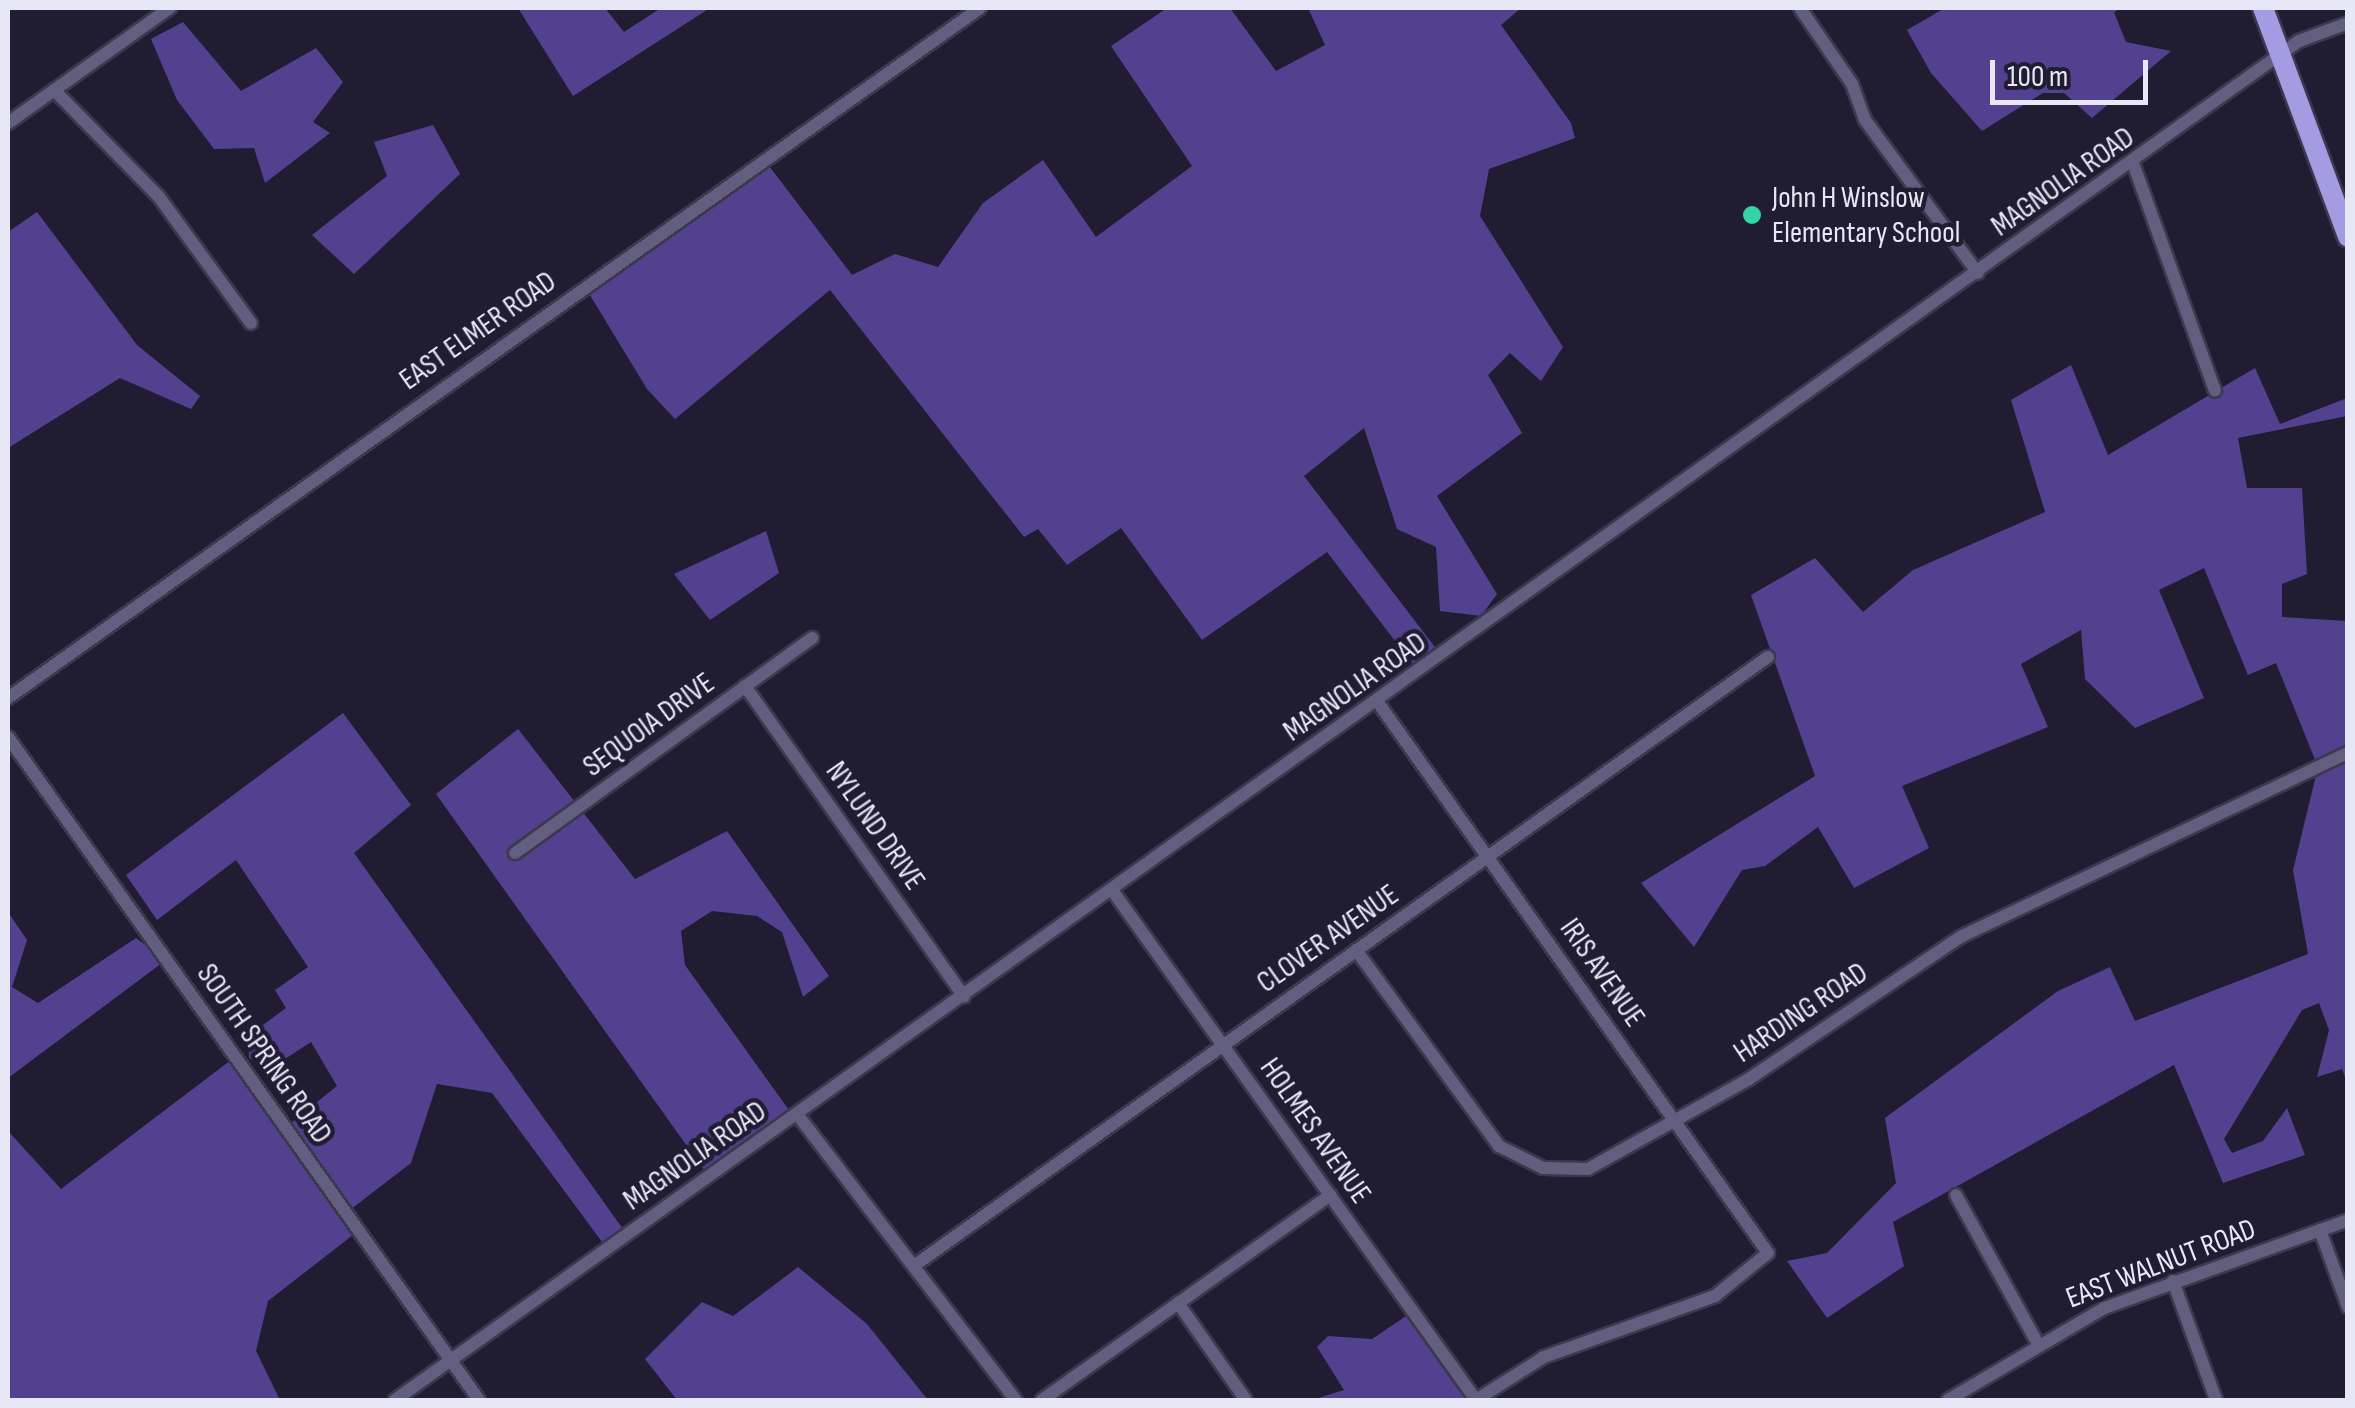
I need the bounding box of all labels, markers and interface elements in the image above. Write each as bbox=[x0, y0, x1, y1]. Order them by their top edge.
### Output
scale bar bbox=[1995, 40, 2152, 102]
text: 100 m bbox=[2007, 59, 2068, 95]
street label: MAGNOLIA ROAD bbox=[1985, 120, 2141, 244]
place label: John H Winslow Elementary School bbox=[1772, 180, 1960, 250]
marker: John H Winslow Elementary School bbox=[1741, 204, 1763, 226]
street label: EAST ELMER ROAD bbox=[393, 264, 563, 398]
street label: MAGNOLIA ROAD bbox=[1277, 625, 1433, 749]
street label: SEQUOIA DRIVE bbox=[576, 665, 722, 785]
street label: NYLUND DRIVE bbox=[818, 755, 932, 897]
street label: CLOVER AVENUE bbox=[1250, 877, 1406, 1001]
street label: IRIS AVENUE bbox=[1552, 912, 1652, 1034]
street label: HARDING ROAD bbox=[1727, 955, 1875, 1071]
street label: SOUTH SPRING ROAD bbox=[189, 957, 339, 1151]
street label: HOLMES AVENUE bbox=[1252, 1051, 1378, 1211]
street label: MAGNOLIA ROAD bbox=[617, 1094, 773, 1218]
street label: EAST WALNUT ROAD bbox=[2061, 1211, 2261, 1317]

